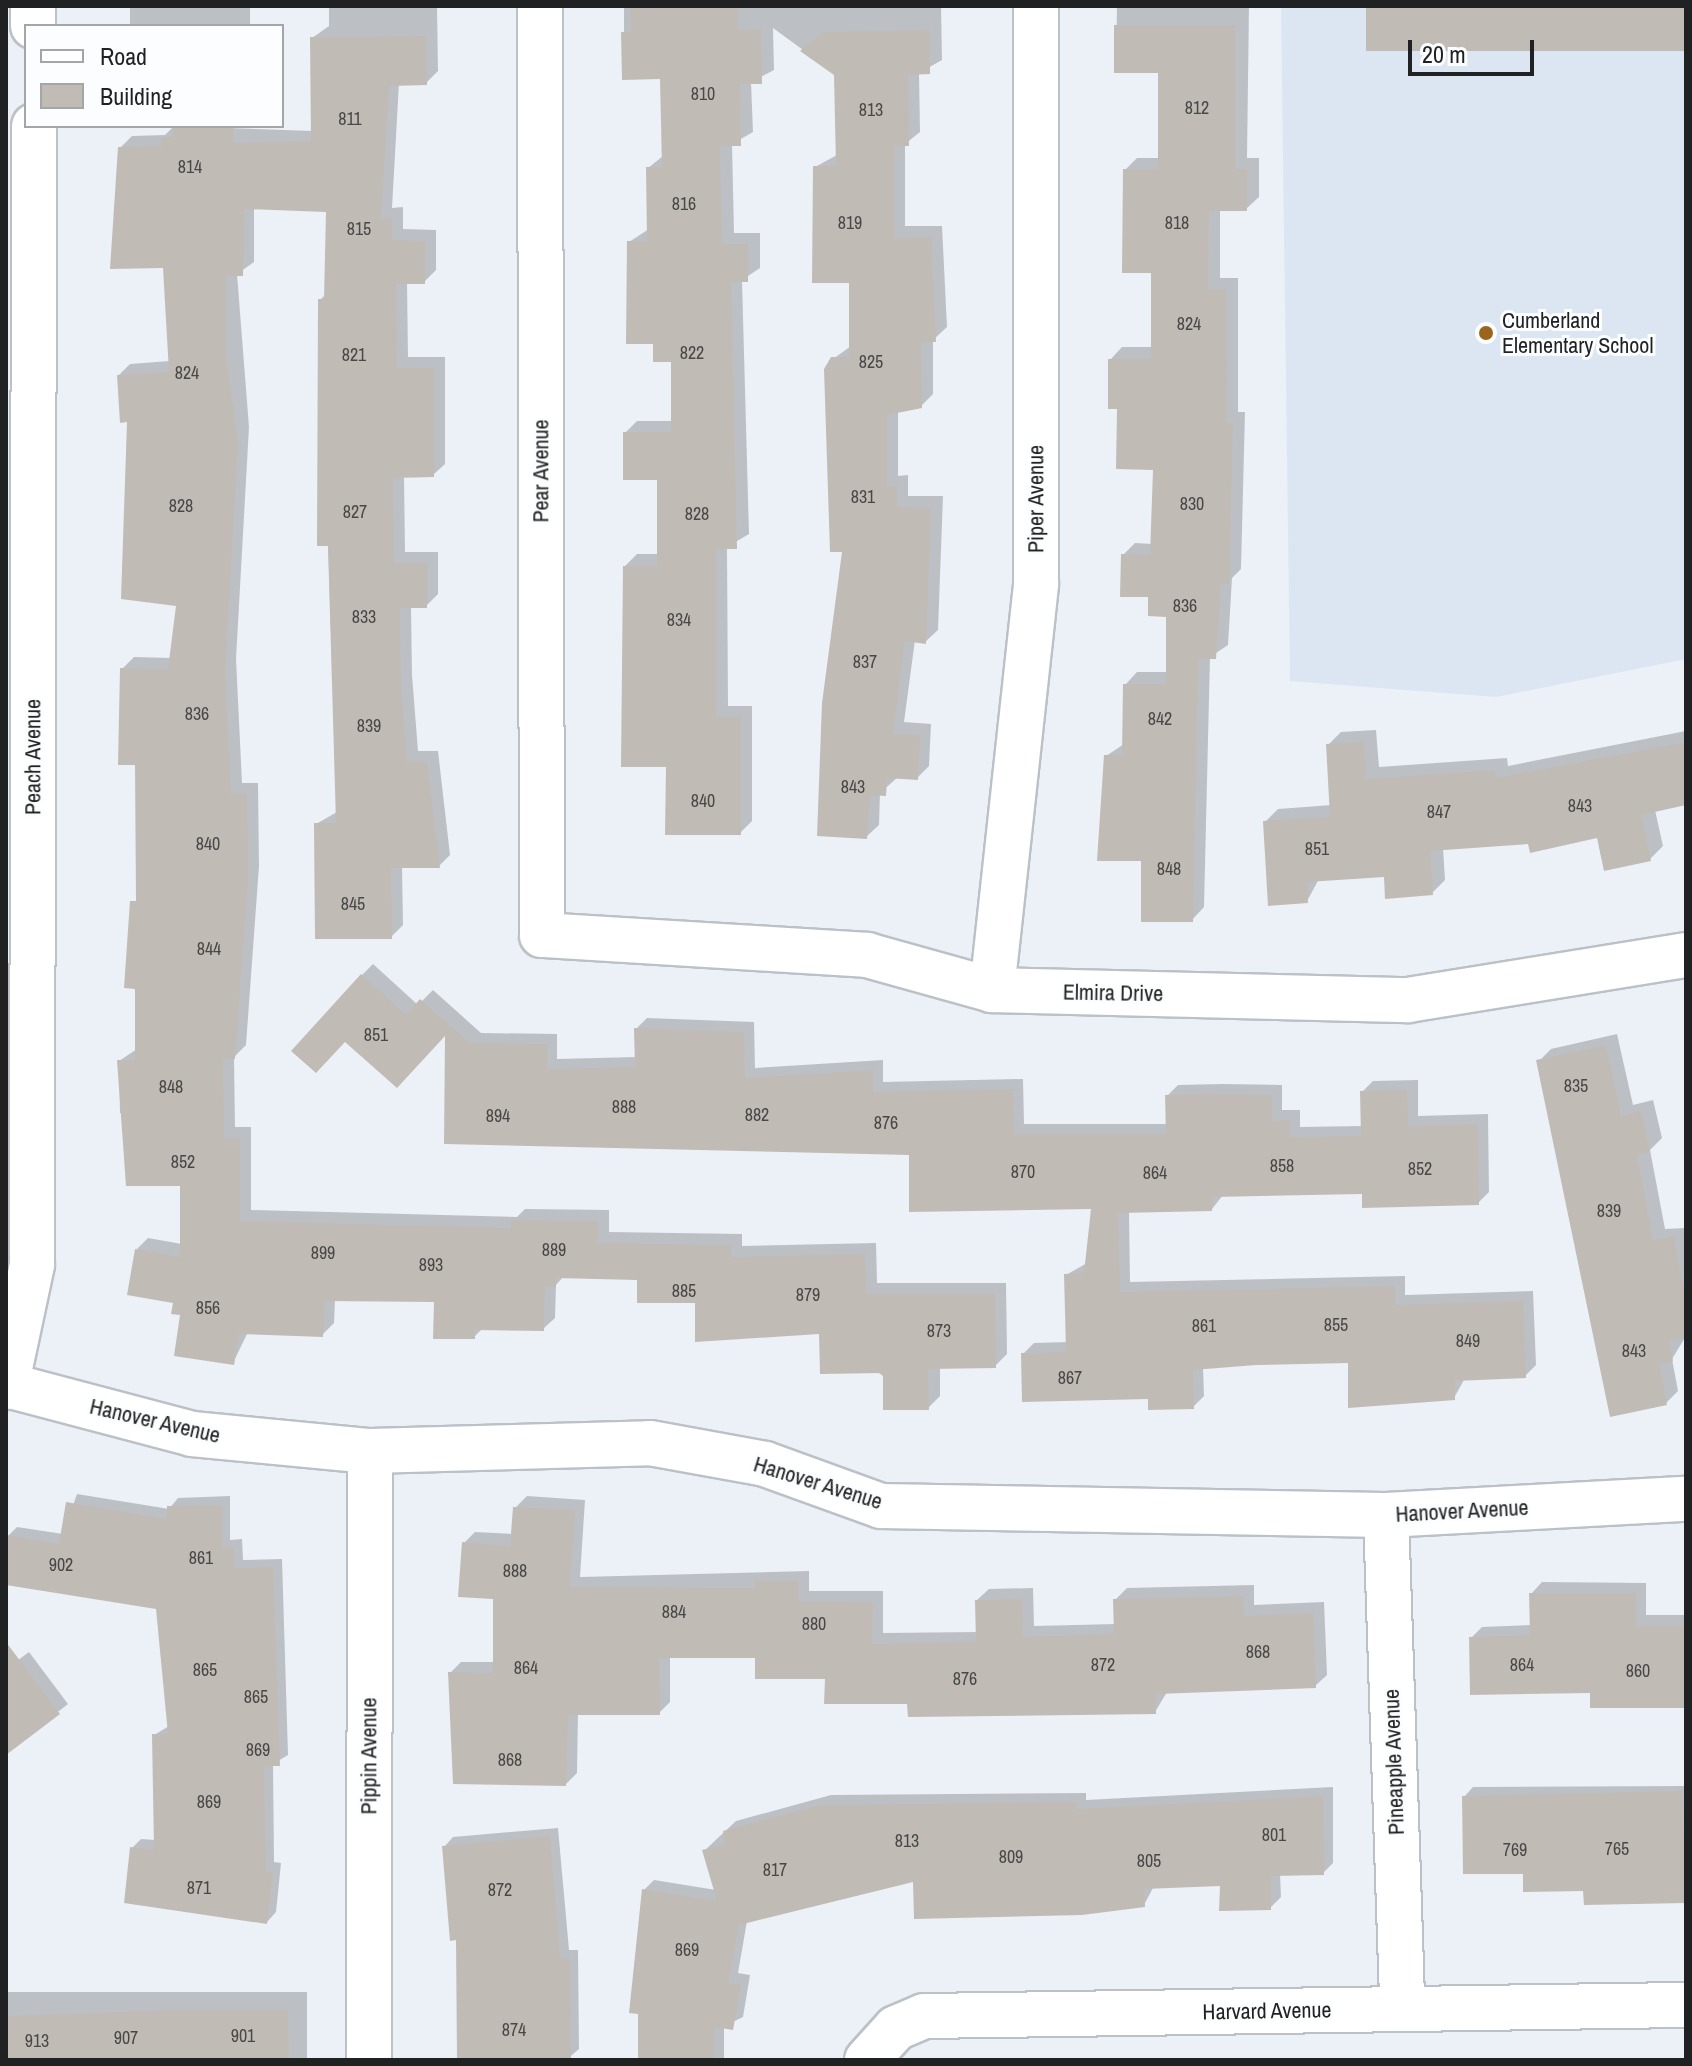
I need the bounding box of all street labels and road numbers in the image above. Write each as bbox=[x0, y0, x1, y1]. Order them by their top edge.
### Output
street label: Pear Avenue bbox=[528, 419, 554, 523]
street label: Piper Avenue bbox=[1023, 444, 1049, 554]
street label: Peach Avenue bbox=[20, 698, 46, 816]
street label: Elmira Drive bbox=[1063, 979, 1163, 1007]
street label: Hanover Avenue bbox=[87, 1393, 223, 1449]
street label: Hanover Avenue bbox=[750, 1451, 886, 1515]
street label: Hanover Avenue bbox=[1394, 1494, 1530, 1528]
street label: Pineapple Avenue bbox=[1378, 1688, 1410, 1836]
street label: Pippin Avenue bbox=[356, 1697, 382, 1815]
street label: Harvard Avenue bbox=[1202, 1997, 1332, 2025]

